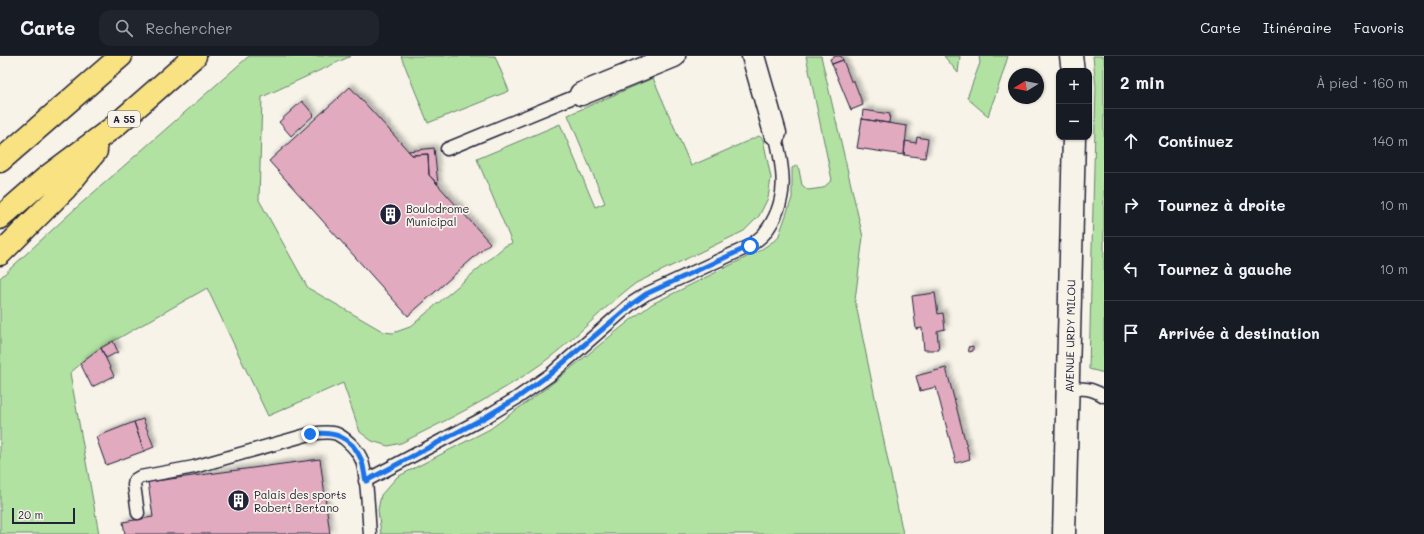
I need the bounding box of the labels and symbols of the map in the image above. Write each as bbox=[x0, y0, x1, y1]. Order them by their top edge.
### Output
north arrow bbox=[1008, 68, 1044, 104]
road number: A 55 bbox=[108, 111, 140, 127]
building icon: Boulodrome Municipal bbox=[377, 201, 403, 227]
place label: Boulodrome Municipal bbox=[406, 201, 469, 229]
route start bbox=[741, 237, 759, 255]
street label: AVENUE URDY MILOU bbox=[1062, 280, 1078, 392]
route end bbox=[301, 425, 319, 443]
building icon: Palais des sports Robert Bertano bbox=[225, 487, 251, 513]
place label: Palais des sports Robert Bertano bbox=[254, 487, 346, 515]
scale bar bbox=[12, 506, 75, 525]

